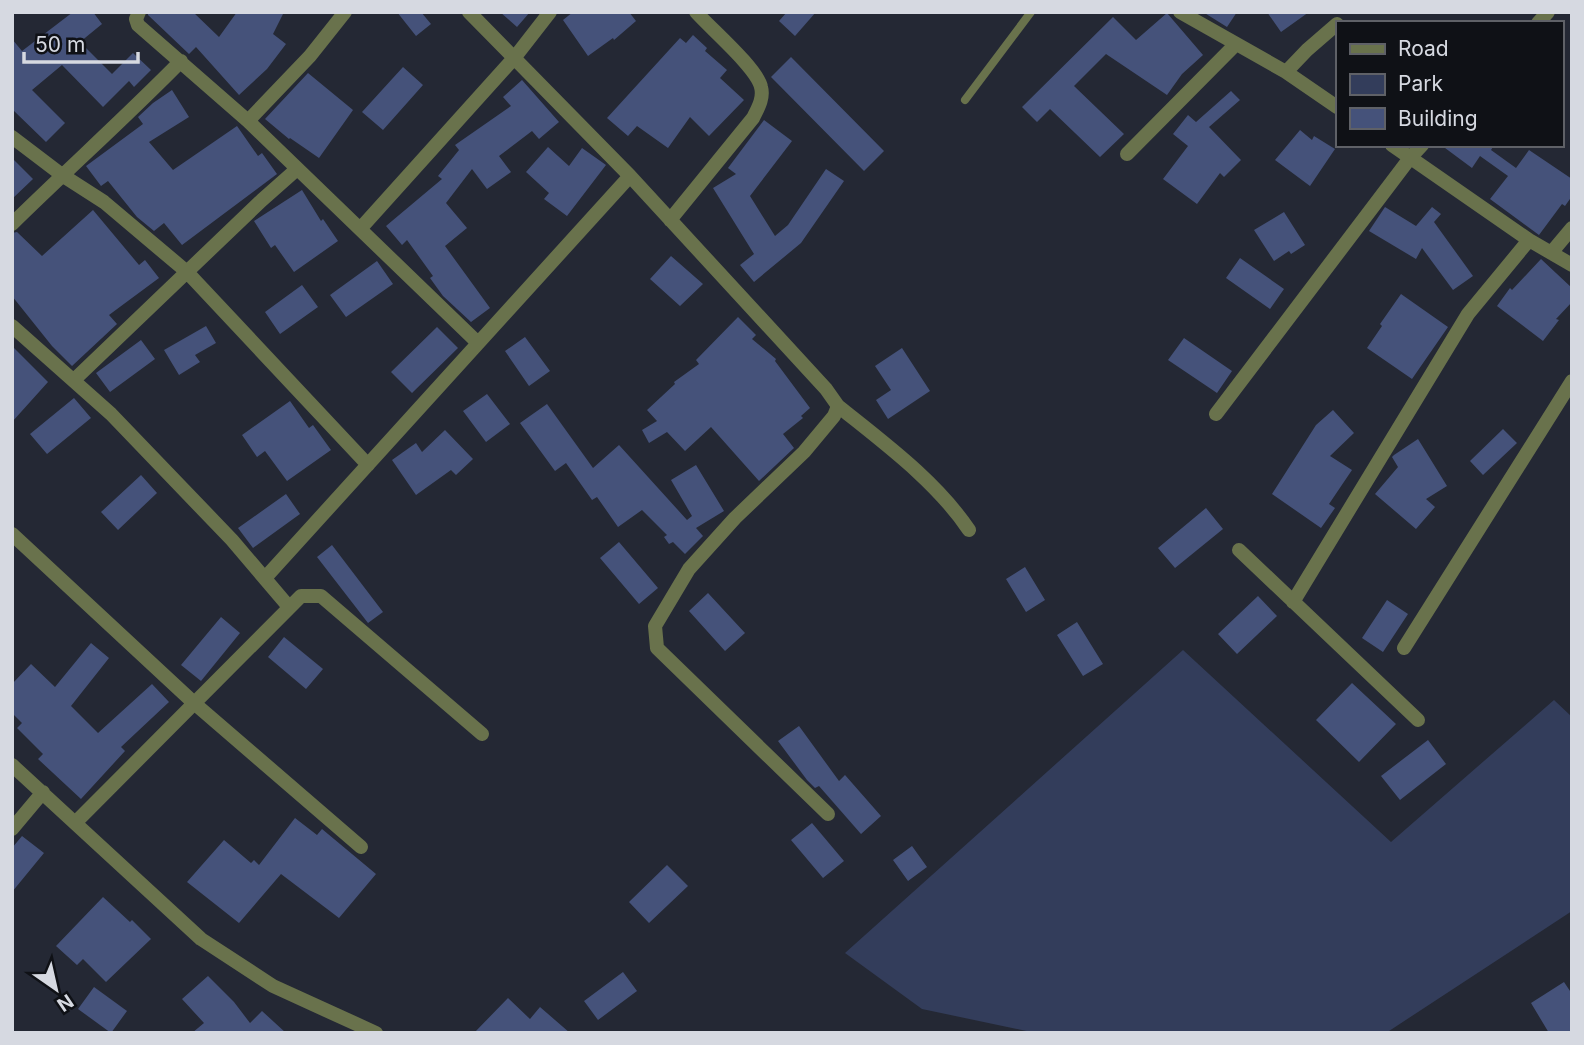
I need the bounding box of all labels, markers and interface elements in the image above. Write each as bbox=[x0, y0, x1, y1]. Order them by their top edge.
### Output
scale bar bbox=[24, 21, 138, 65]
legend bbox=[1336, 21, 1563, 147]
text: 50 m bbox=[35, 32, 85, 57]
text: Road bbox=[1398, 36, 1449, 61]
text: Park bbox=[1398, 71, 1443, 96]
text: Building bbox=[1398, 106, 1478, 131]
north arrow bbox=[21, 954, 91, 1024]
text: N bbox=[53, 989, 78, 1016]

